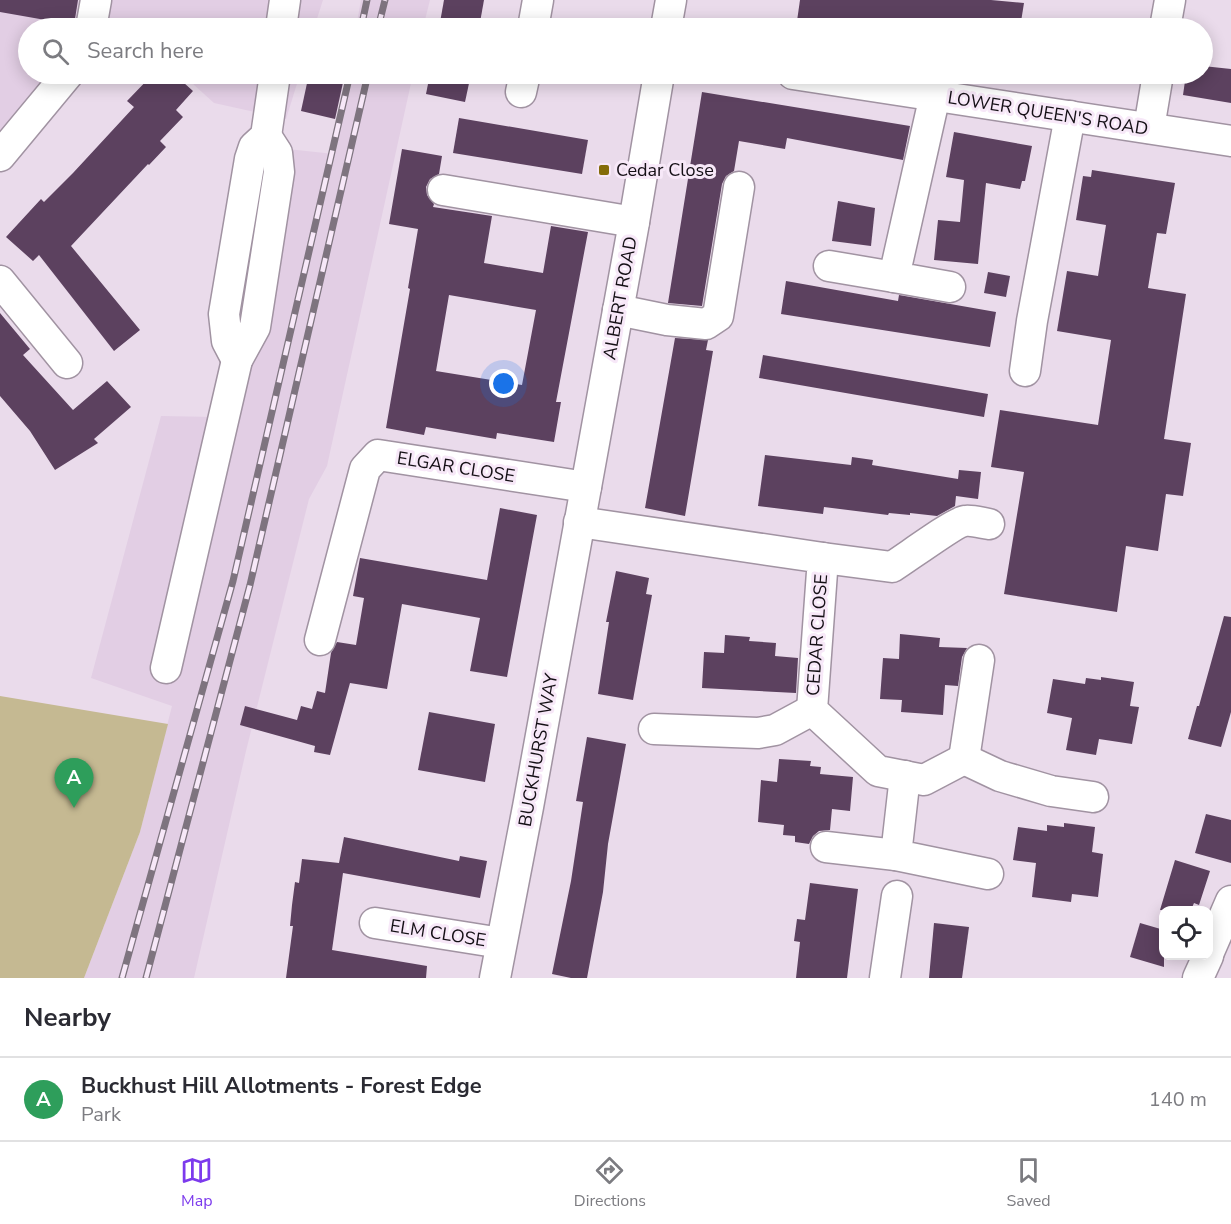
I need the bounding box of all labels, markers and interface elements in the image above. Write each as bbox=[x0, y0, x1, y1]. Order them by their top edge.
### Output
search box bbox=[18, 18, 1213, 84]
icon: search bbox=[39, 35, 72, 68]
text: Search here bbox=[87, 36, 204, 66]
street label: LOWER QUEEN'S ROAD bbox=[946, 85, 1150, 141]
place label: Cedar Close bbox=[616, 158, 714, 182]
marker: Cedar Close bbox=[597, 163, 611, 177]
street label: ALBERT ROAD bbox=[597, 235, 643, 361]
your location bbox=[489, 369, 518, 398]
street label: ELGAR CLOSE bbox=[395, 446, 517, 488]
street label: CEDAR CLOSE bbox=[801, 573, 833, 697]
street label: BUCKHURST WAY bbox=[513, 671, 563, 829]
pin: A bbox=[54, 758, 94, 808]
map controls bbox=[1159, 906, 1213, 960]
button: locate bbox=[1159, 906, 1213, 960]
street label: ELM CLOSE bbox=[388, 914, 488, 952]
text: Nearby bbox=[24, 1000, 111, 1035]
text: Buckhust Hill Allotments - Forest Edge bbox=[81, 1071, 482, 1101]
text: A bbox=[36, 1086, 51, 1113]
text: 140 m bbox=[1149, 1086, 1207, 1113]
text: Park bbox=[81, 1101, 121, 1128]
tab: Map bbox=[180, 1154, 213, 1212]
tab: Directions bbox=[574, 1154, 646, 1212]
tab: Saved bbox=[1007, 1154, 1051, 1212]

